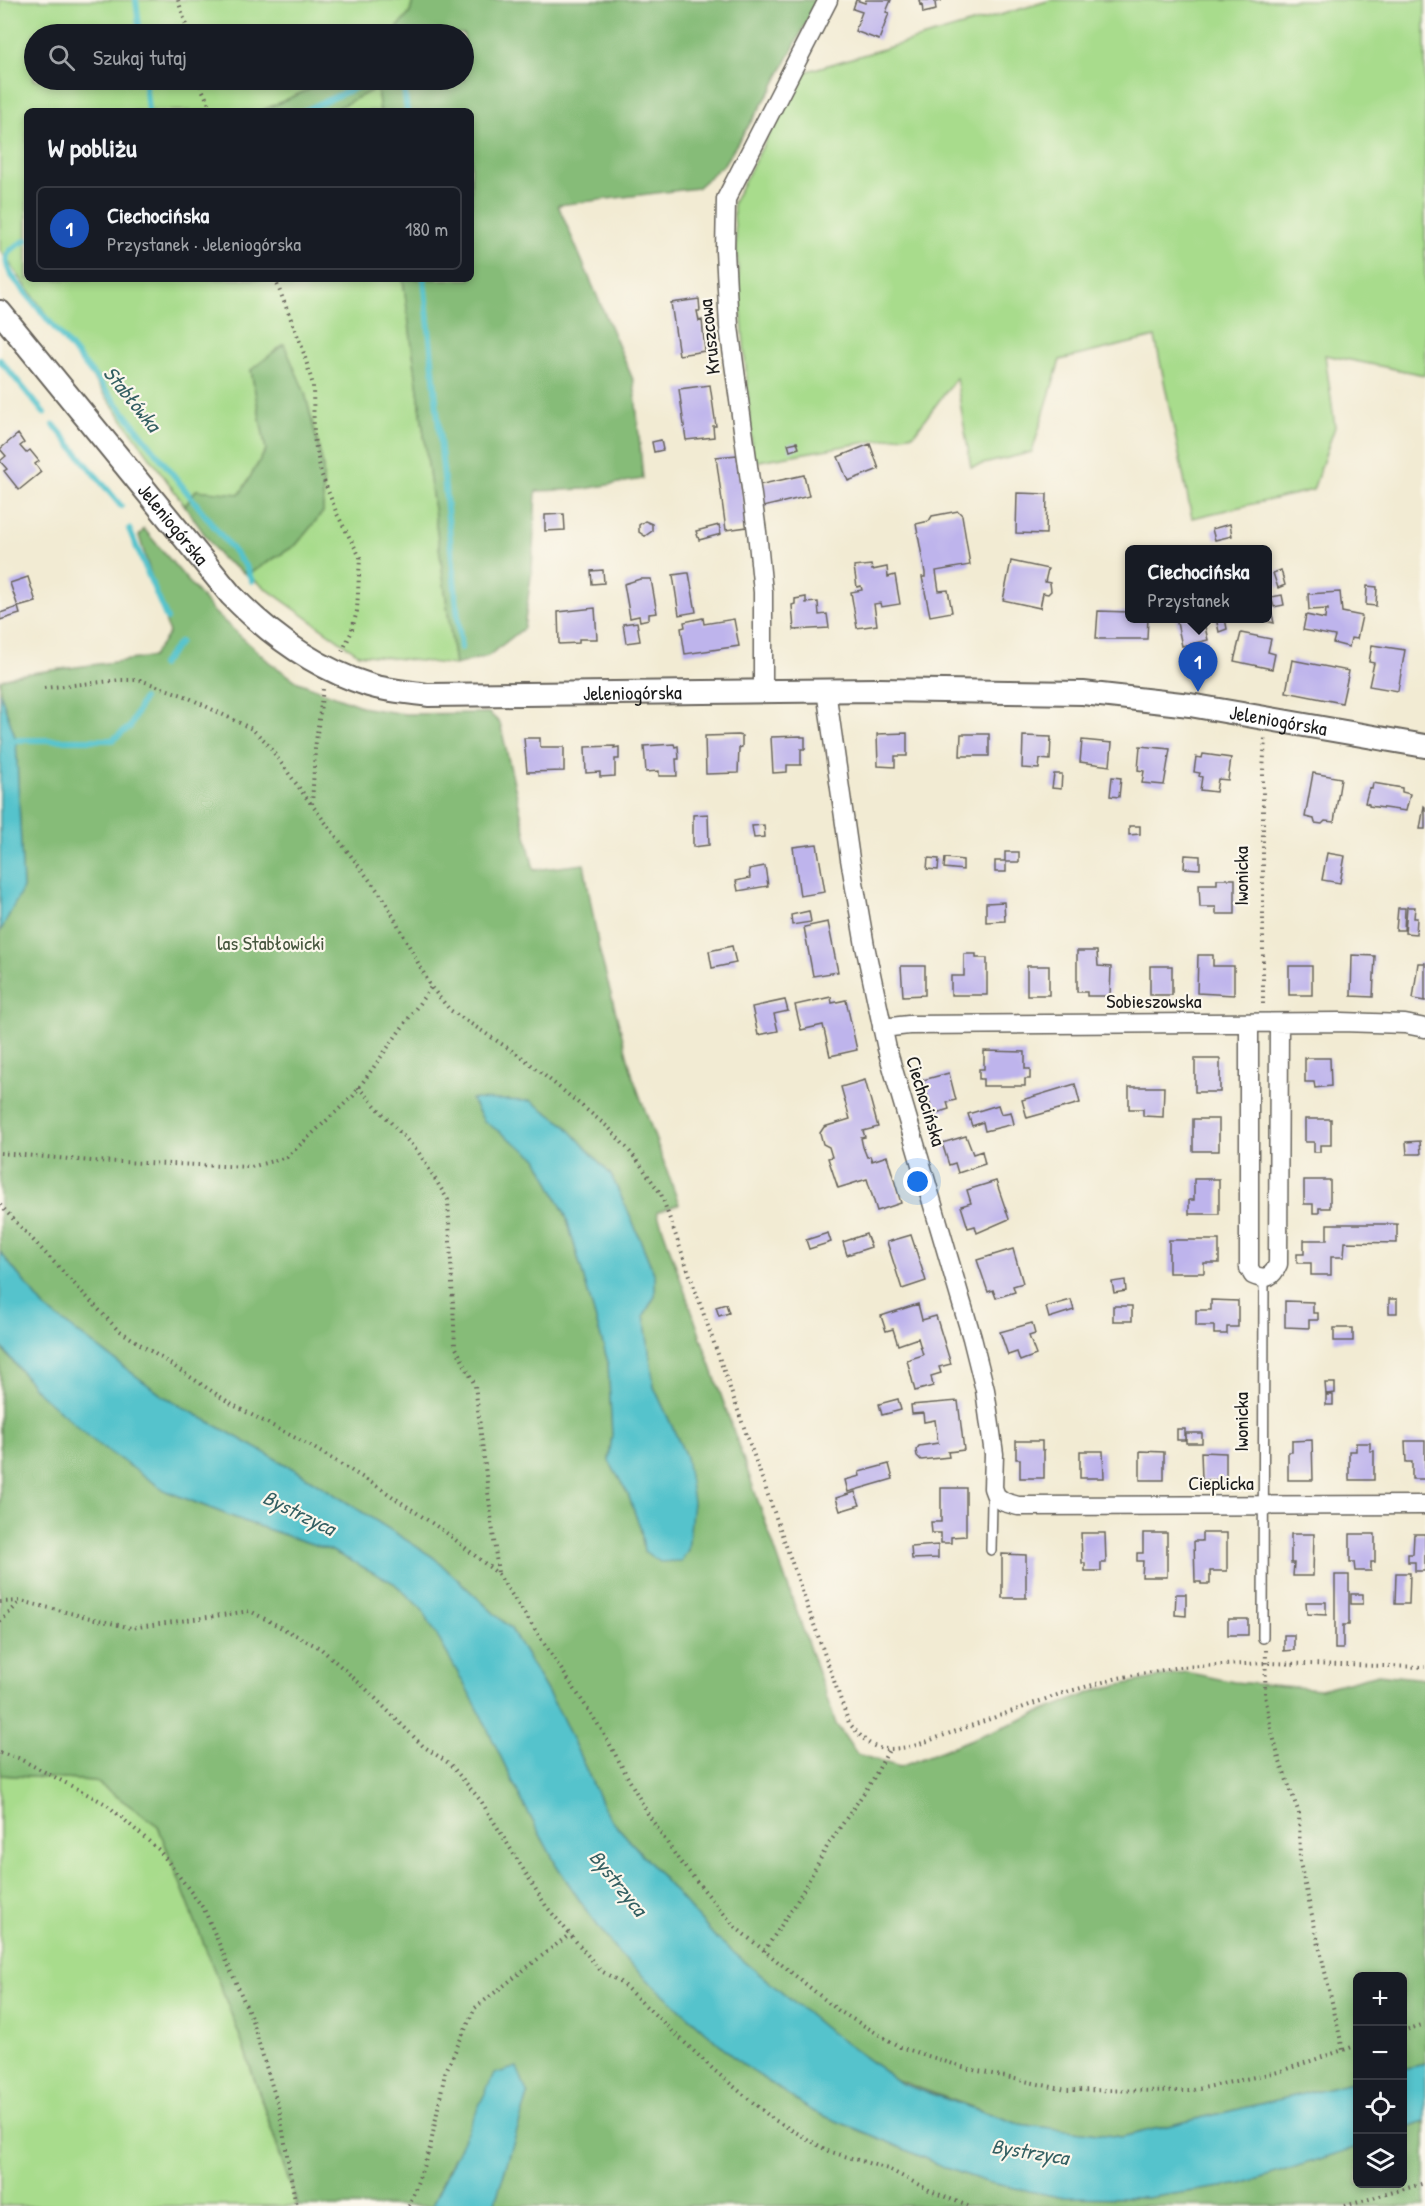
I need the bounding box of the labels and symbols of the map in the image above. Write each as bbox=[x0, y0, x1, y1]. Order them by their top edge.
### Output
street label: Kruszcowa bbox=[691, 298, 726, 376]
water label: Stabłówka bbox=[97, 360, 170, 440]
street label: Jeleniogórska bbox=[132, 477, 215, 571]
pin: 1 bbox=[1178, 642, 1218, 692]
street label: Jeleniogórska bbox=[583, 678, 682, 706]
street label: Jeleniogórska bbox=[1227, 698, 1330, 742]
street label: Iwonicka bbox=[1227, 846, 1254, 906]
park label: las Stabłowicki bbox=[217, 929, 325, 956]
street label: Sobieszowska bbox=[1106, 987, 1202, 1014]
street label: Ciechocińska bbox=[900, 1053, 953, 1149]
your location bbox=[903, 1167, 932, 1196]
street label: Iwonicka bbox=[1227, 1392, 1254, 1452]
street label: Cieplicka bbox=[1188, 1469, 1254, 1496]
water label: Bystrzyca bbox=[258, 1483, 343, 1544]
water label: Bystrzyca bbox=[583, 1844, 656, 1924]
water label: Bystrzyca bbox=[990, 2131, 1073, 2172]

